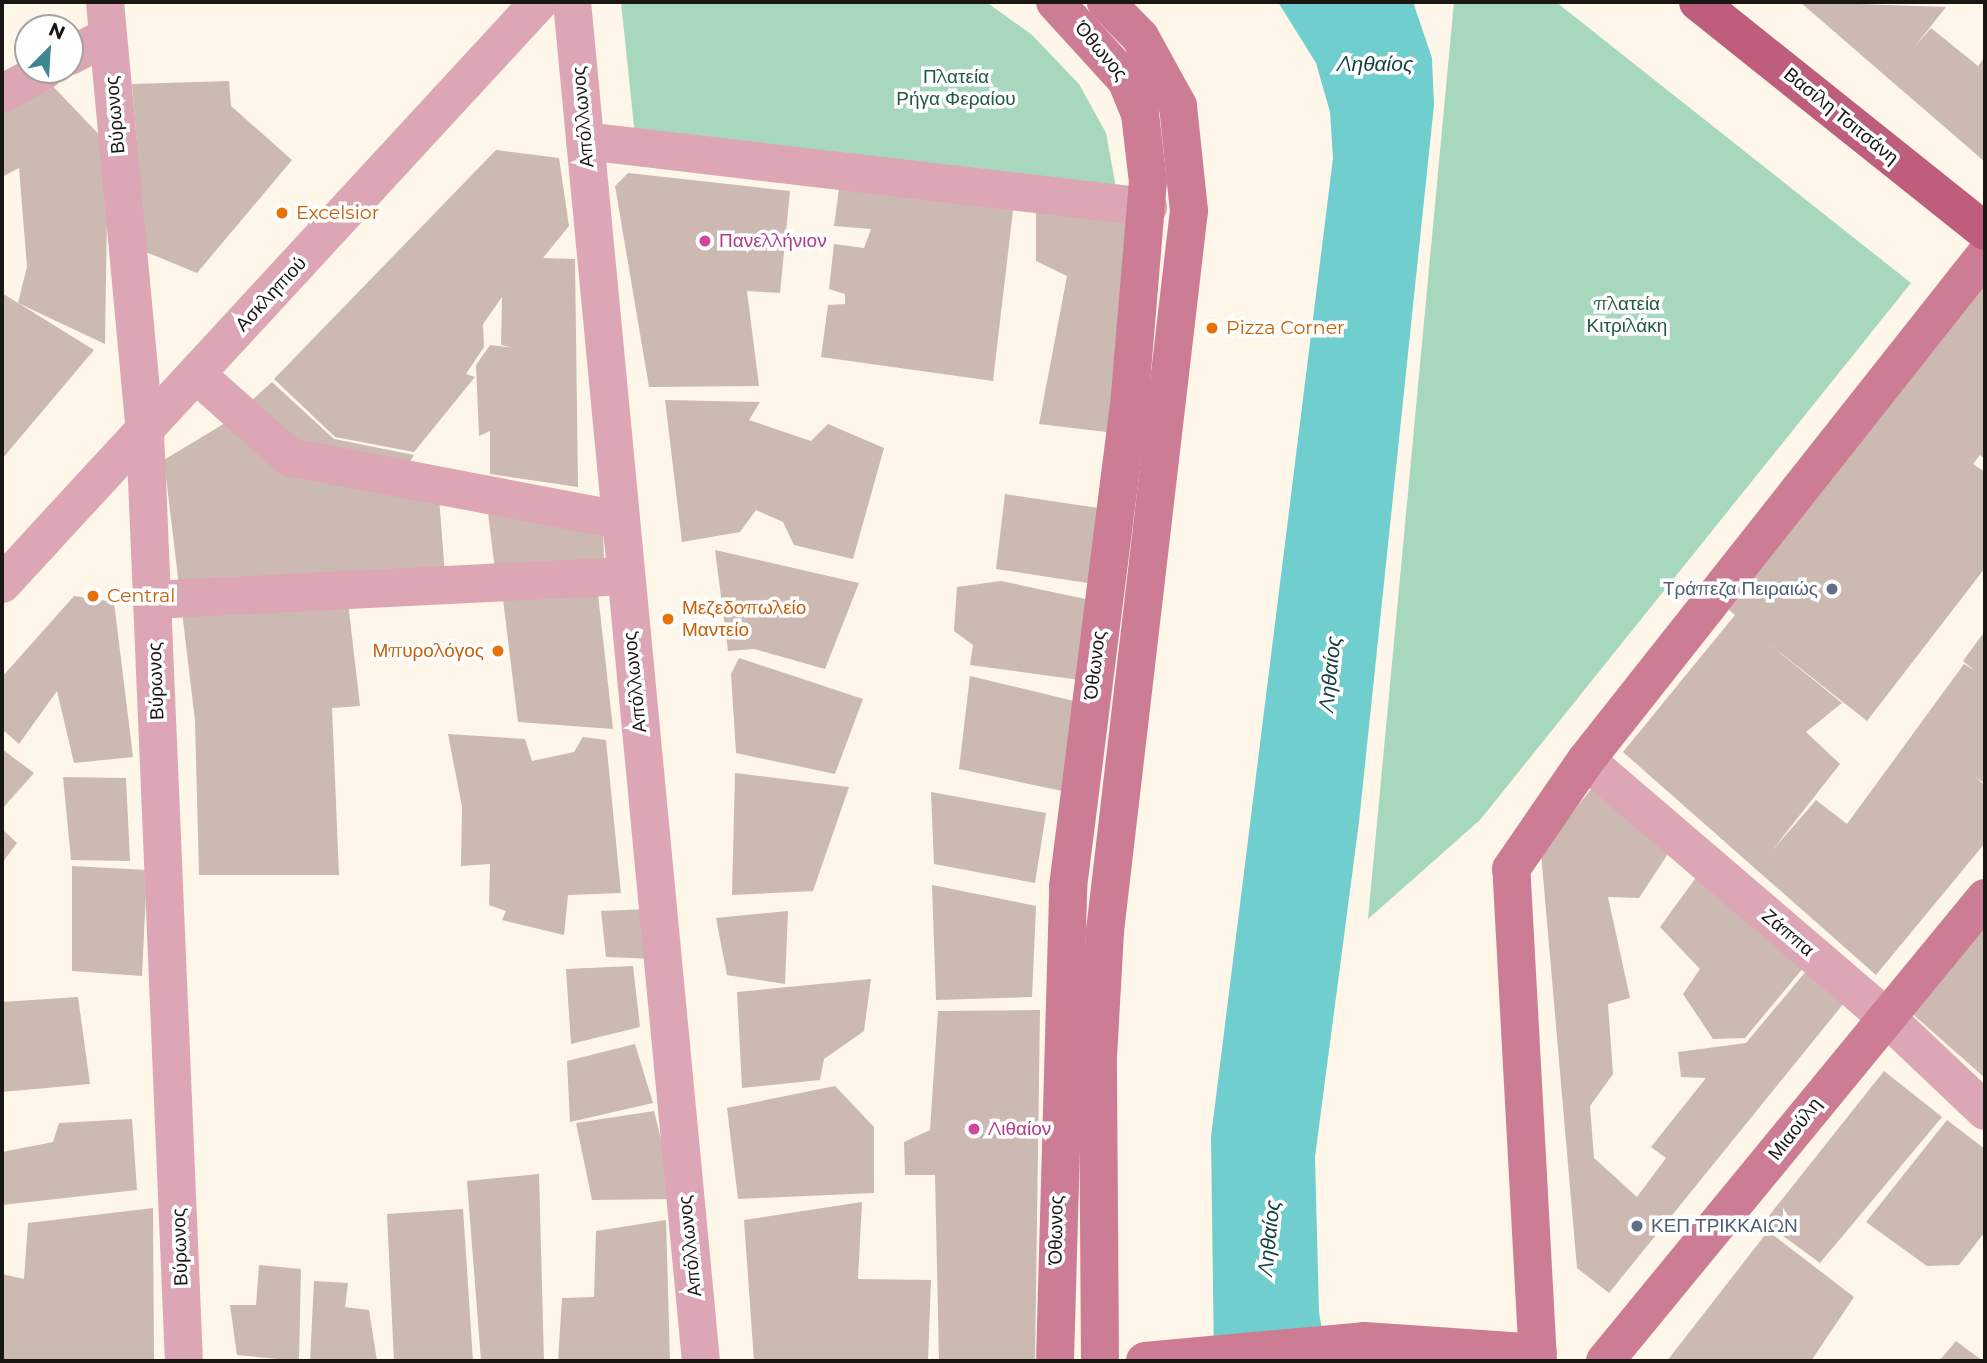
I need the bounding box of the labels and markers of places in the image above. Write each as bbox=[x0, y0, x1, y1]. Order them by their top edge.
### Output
place label: Excelsior bbox=[296, 202, 379, 224]
marker: Excelsior bbox=[274, 205, 290, 221]
place label: Πανελλήνιον bbox=[719, 230, 827, 252]
marker: Πανελλήνιον bbox=[697, 233, 713, 249]
place label: Pizza Corner bbox=[1226, 317, 1345, 339]
marker: Pizza Corner bbox=[1204, 320, 1220, 336]
place label: Τράπεζα Πειραιώς bbox=[1663, 578, 1818, 600]
marker: Τράπεζα Πειραιώς bbox=[1824, 581, 1840, 597]
place label: Central bbox=[107, 585, 175, 607]
marker: Central bbox=[85, 588, 101, 604]
place label: Μεζεδοπωλείο Μαντείο bbox=[682, 597, 806, 641]
marker: Μεζεδοπωλείο Μαντείο bbox=[660, 611, 676, 627]
place label: Μπυρολόγος bbox=[373, 640, 484, 662]
marker: Μπυρολόγος bbox=[490, 643, 506, 659]
place label: Λιθαίον bbox=[988, 1118, 1051, 1140]
marker: Λιθαίον bbox=[966, 1121, 982, 1137]
place label: ΚΕΠ ΤΡΙΚΚΑΙΩΝ bbox=[1651, 1215, 1798, 1237]
marker: ΚΕΠ ΤΡΙΚΚΑΙΩΝ bbox=[1629, 1218, 1645, 1234]

